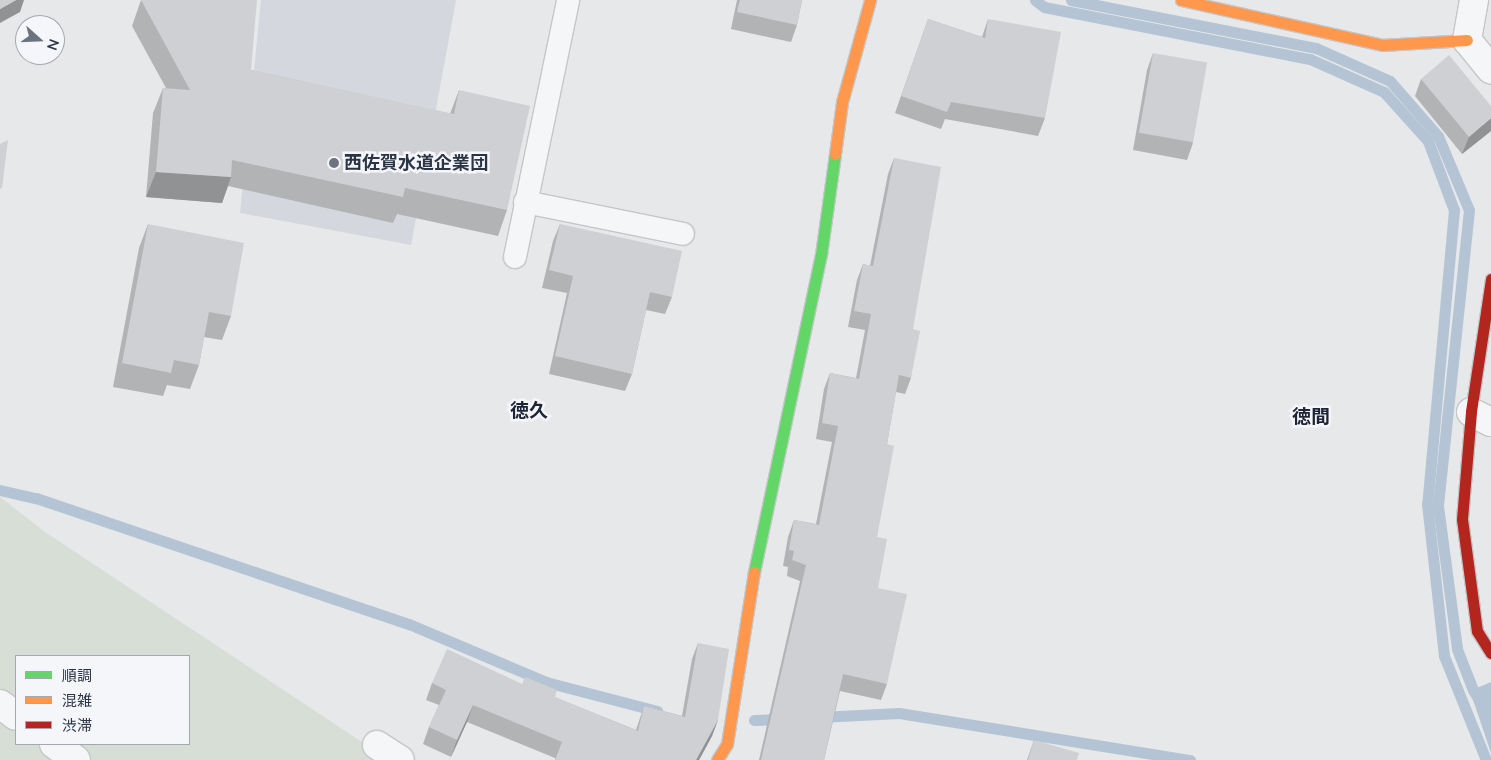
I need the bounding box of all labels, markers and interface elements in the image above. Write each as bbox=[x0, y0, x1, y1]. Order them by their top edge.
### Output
north arrow bbox=[15, 15, 65, 65]
text: N bbox=[43, 37, 63, 53]
place label: 西佐賀水道企業団 bbox=[344, 152, 488, 174]
marker: 西佐賀水道企業団 bbox=[328, 157, 340, 169]
district label: 徳久 bbox=[510, 400, 548, 422]
district label: 徳間 bbox=[1292, 406, 1330, 428]
legend bbox=[15, 655, 190, 745]
text: 順調 bbox=[62, 666, 92, 685]
text: 混雑 bbox=[62, 691, 92, 710]
text: 渋滞 bbox=[62, 716, 92, 735]

